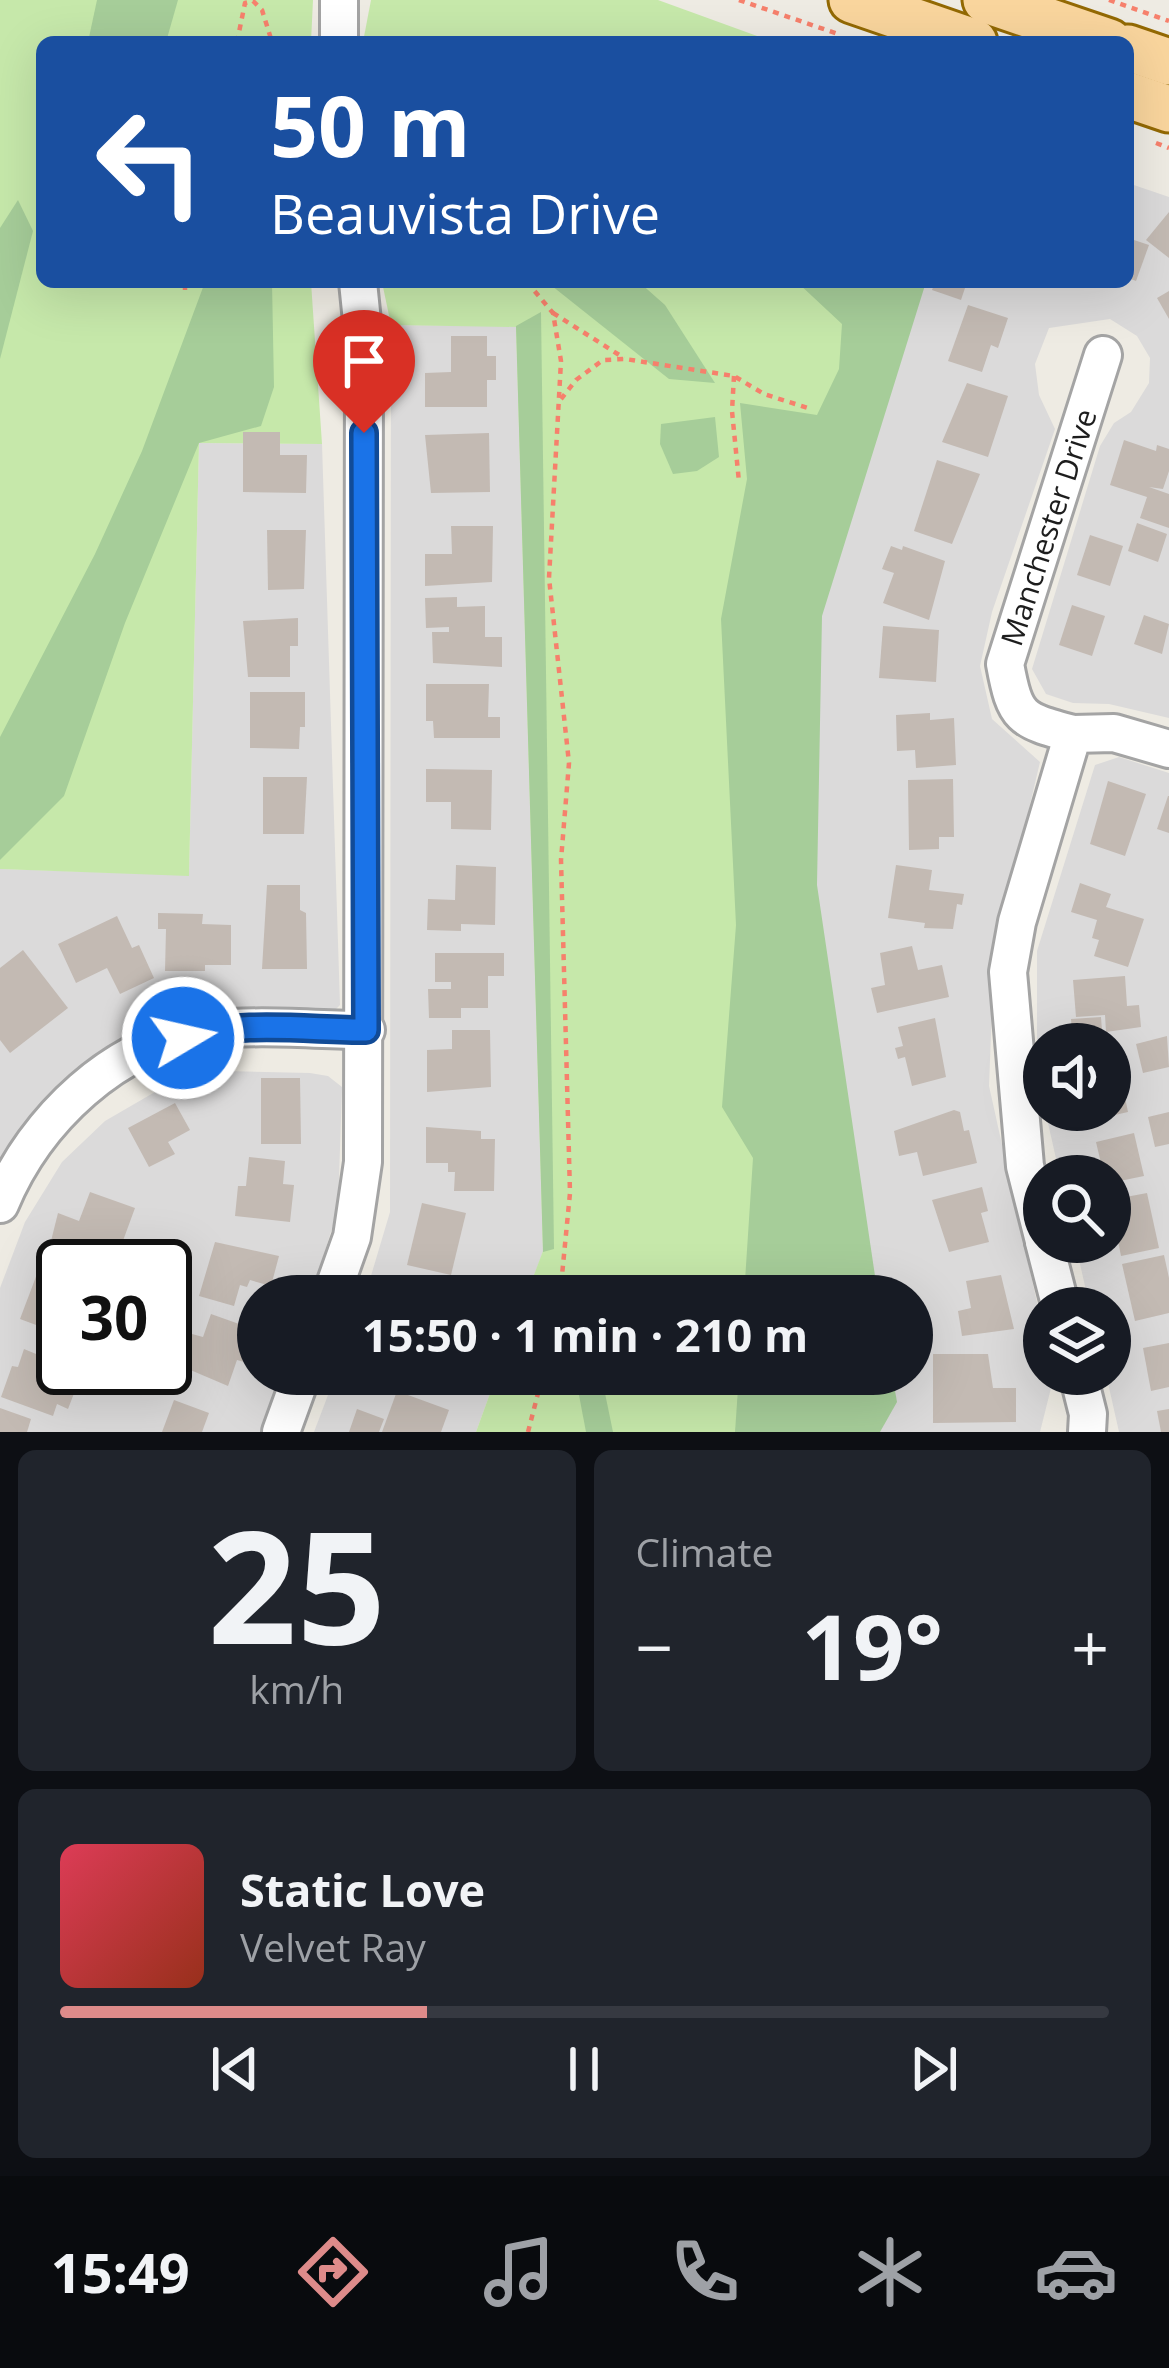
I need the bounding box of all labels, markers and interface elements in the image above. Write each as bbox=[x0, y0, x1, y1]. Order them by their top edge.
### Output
text: 50 m bbox=[270, 67, 470, 182]
icon: left bbox=[72, 84, 228, 240]
text: Beauvista Drive bbox=[270, 176, 660, 250]
pin bbox=[313, 310, 415, 433]
icon: arrive bbox=[331, 328, 397, 394]
street label: Manchester Drive bbox=[990, 403, 1106, 651]
position arrow bbox=[120, 975, 246, 1101]
map controls bbox=[1023, 1023, 1131, 1395]
button: sound bbox=[1023, 1023, 1131, 1131]
button: search bbox=[1023, 1155, 1131, 1263]
speed limit sign: 30 bbox=[36, 1239, 192, 1395]
button: layers bbox=[1023, 1287, 1131, 1395]
text: 15:50 · 1 min · 210 m bbox=[362, 1304, 808, 1365]
text: 25 bbox=[208, 1477, 386, 1690]
text: Climate bbox=[636, 1525, 773, 1578]
text: 19° bbox=[802, 1584, 943, 1706]
text: − bbox=[636, 1601, 673, 1691]
text: + bbox=[1071, 1601, 1109, 1691]
text: km/h bbox=[249, 1662, 344, 1715]
text: Static Love bbox=[240, 1859, 485, 1920]
text: Velvet Ray bbox=[240, 1920, 426, 1973]
icon: previous bbox=[202, 2036, 268, 2102]
icon: pause bbox=[551, 2036, 617, 2102]
icon: next bbox=[901, 2036, 967, 2102]
icon: directions bbox=[291, 2230, 375, 2314]
icon: music bbox=[477, 2230, 561, 2314]
icon: phone bbox=[663, 2230, 747, 2314]
icon: climate bbox=[848, 2230, 932, 2314]
icon: car bbox=[1034, 2230, 1118, 2314]
text: 15:49 bbox=[51, 2235, 190, 2309]

